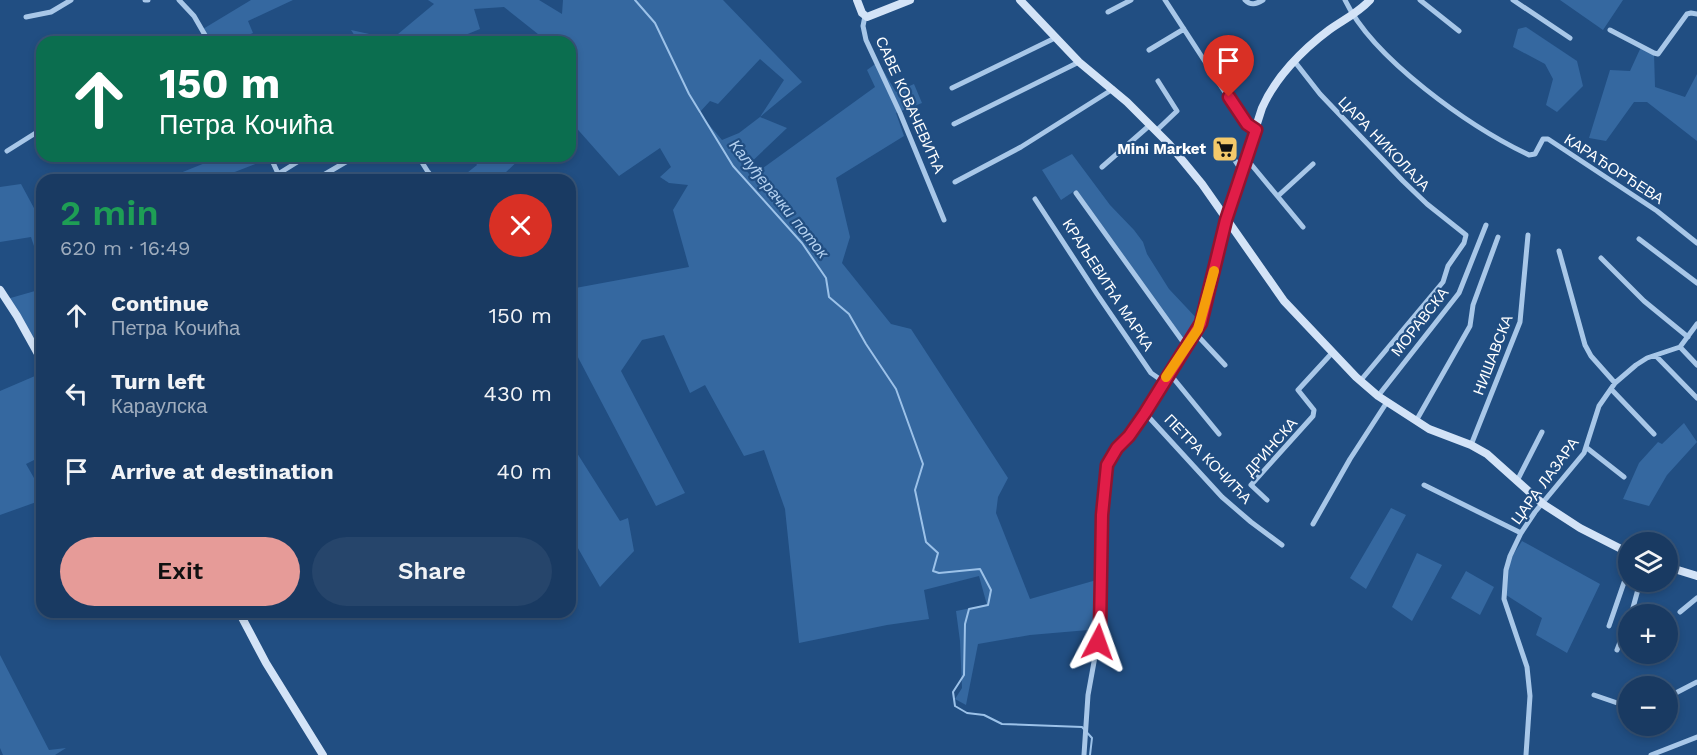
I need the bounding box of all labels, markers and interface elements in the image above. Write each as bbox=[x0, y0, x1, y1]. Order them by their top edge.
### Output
street label: САВЕ КОВАЧЕВИЋА bbox=[872, 34, 948, 176]
pin bbox=[1203, 35, 1254, 97]
icon: arrive bbox=[1212, 44, 1245, 77]
text: 150 m bbox=[159, 59, 280, 108]
icon: ahead bbox=[60, 60, 138, 138]
street label: ЦАРА НИКОЛАЈА bbox=[1334, 93, 1434, 195]
text: Петра Кочића bbox=[159, 109, 333, 141]
street label: КАРАЂОРЂЕВА bbox=[1561, 130, 1667, 208]
supermarket icon: Mini Market bbox=[1210, 134, 1240, 164]
water label: Калуђерачки поток bbox=[725, 136, 834, 263]
place label: Mini Market bbox=[1117, 140, 1206, 158]
text: 2 min bbox=[60, 192, 159, 234]
button: close bbox=[489, 194, 552, 257]
street label: КРАЉЕВИЋА МАРКА bbox=[1059, 216, 1157, 354]
text: 620 m · 16:49 bbox=[60, 236, 190, 260]
street label: МОРАВСКА bbox=[1388, 284, 1452, 360]
text: Continue bbox=[111, 291, 209, 316]
icon: ahead bbox=[60, 299, 93, 332]
text: 150 m bbox=[488, 303, 552, 328]
street label: НИШАВСКА bbox=[1469, 312, 1517, 398]
text: Петра Кочића bbox=[111, 316, 240, 340]
text: Turn left bbox=[111, 369, 205, 394]
icon: left bbox=[60, 377, 93, 410]
text: 430 m bbox=[484, 381, 552, 406]
text: Караулска bbox=[111, 394, 207, 418]
street label: ПЕТРА КОЧИЋА bbox=[1161, 410, 1255, 508]
street label: ДРИНСКА bbox=[1241, 414, 1301, 480]
street label: ЦАРА ЛАЗАРА bbox=[1507, 434, 1583, 528]
icon: arrive bbox=[60, 455, 93, 488]
text: Arrive at destination bbox=[111, 459, 334, 484]
text: 40 m bbox=[496, 459, 552, 484]
map controls bbox=[1618, 532, 1678, 736]
button: layers bbox=[1618, 532, 1678, 592]
button: Exit bbox=[60, 537, 300, 606]
button: Share bbox=[312, 537, 552, 606]
button: + bbox=[1618, 604, 1678, 664]
position arrow bbox=[1066, 610, 1130, 674]
button: − bbox=[1618, 676, 1678, 736]

